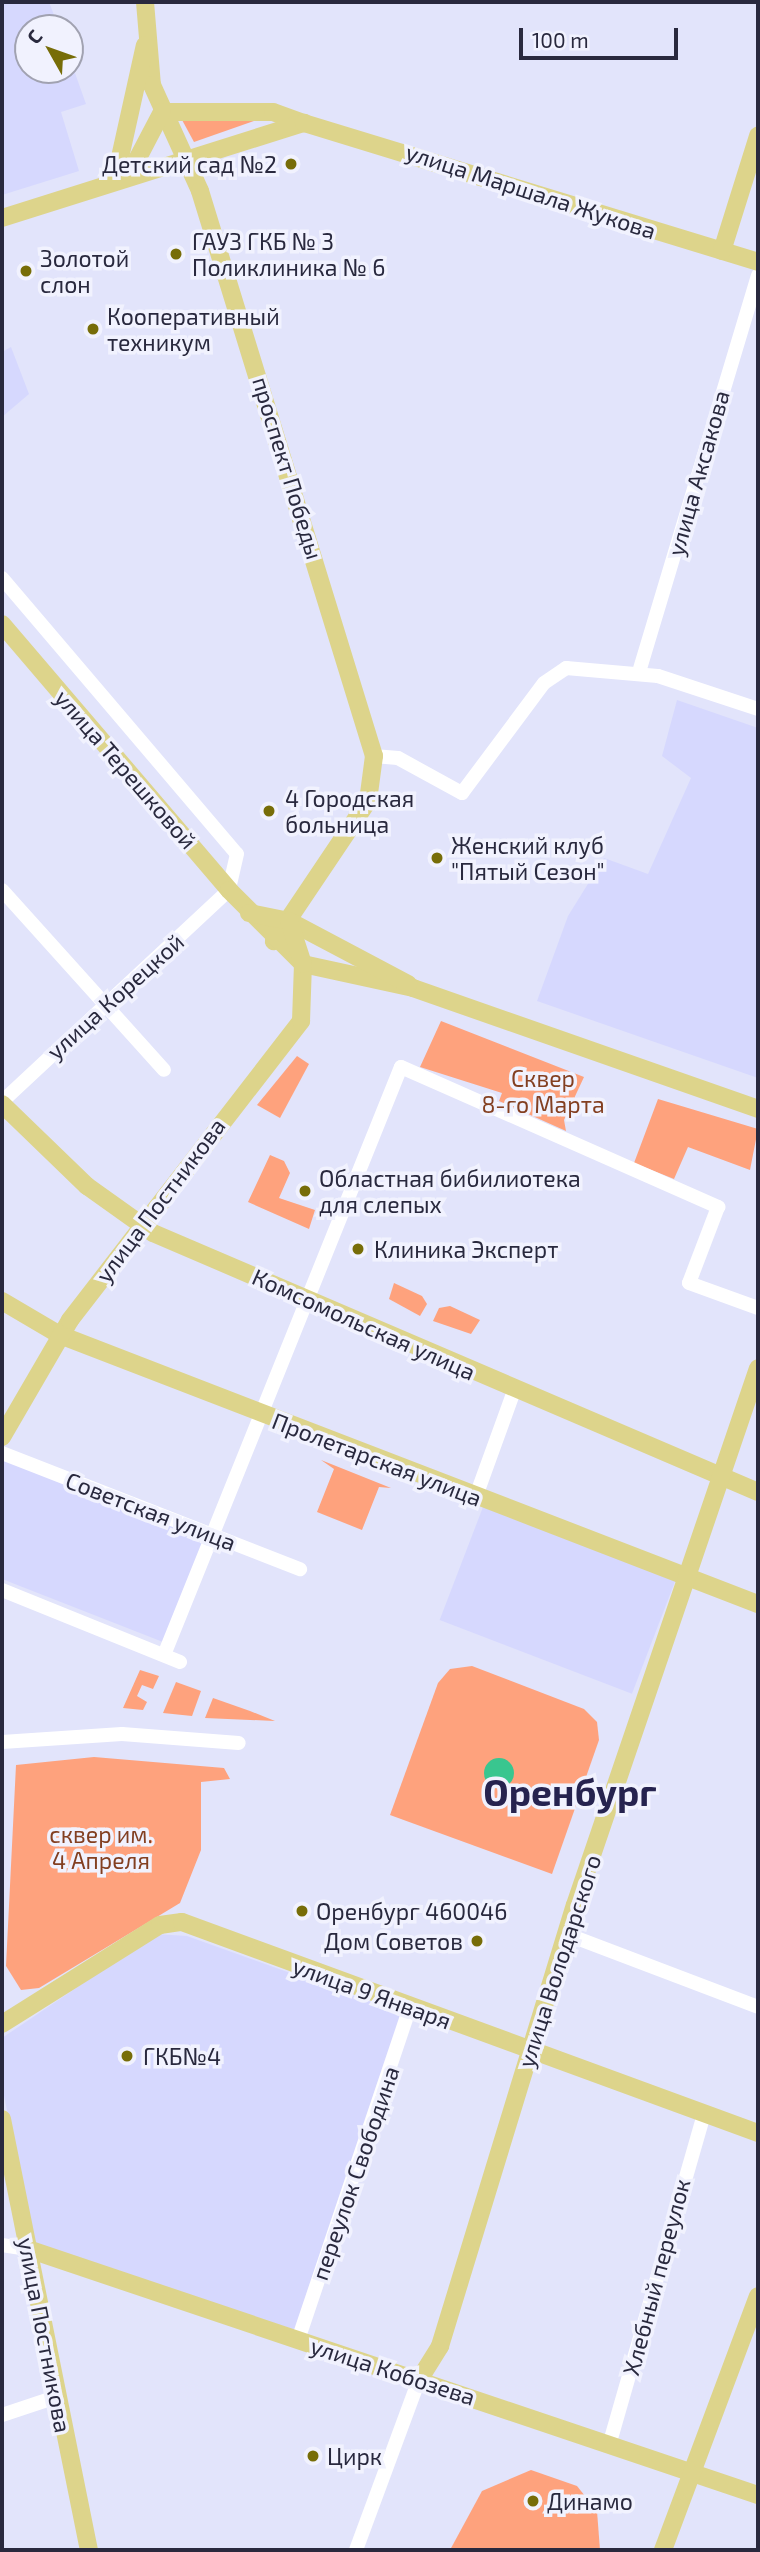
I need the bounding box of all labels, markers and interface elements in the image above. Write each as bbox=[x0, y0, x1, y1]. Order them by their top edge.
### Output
north arrow bbox=[14, 14, 84, 84]
scale bar bbox=[522, 14, 681, 58]
text: С bbox=[22, 25, 46, 48]
text: 100 m bbox=[532, 27, 589, 52]
street label: улица Маршала Жукова bbox=[403, 138, 659, 244]
place label: Детский сад №2 bbox=[102, 150, 277, 178]
marker: Детский сад №2 bbox=[283, 156, 299, 172]
place label: ГАУЗ ГКБ № 3 Поликлиника № 6 bbox=[192, 227, 385, 281]
place label: Золотой слон bbox=[40, 244, 129, 298]
marker: ГАУЗ ГКБ № 3 Поликлиника № 6 bbox=[166, 244, 186, 264]
marker: Золотой слон bbox=[18, 263, 34, 279]
place label: Кооперативный техникум bbox=[107, 302, 280, 356]
marker: Кооперативный техникум bbox=[85, 321, 101, 337]
street label: проспект Победы bbox=[247, 373, 329, 563]
street label: улица Аксакова bbox=[661, 387, 735, 559]
street label: улица Терешковой bbox=[49, 684, 203, 854]
place label: 4 Городская больница bbox=[285, 784, 414, 838]
marker: 4 Городская больница bbox=[259, 801, 279, 821]
place label: Женский клуб "Пятый Сезон" bbox=[451, 831, 605, 885]
marker: Женский клуб "Пятый Сезон" bbox=[429, 850, 445, 866]
street label: улица Корецкой bbox=[41, 927, 189, 1065]
park label: Сквер 8-го Марта bbox=[481, 1064, 605, 1118]
street label: улица Постникова bbox=[89, 1113, 231, 1287]
place label: Областная бибилиотека для слепых bbox=[319, 1164, 581, 1218]
marker: Областная бибилиотека для слепых bbox=[297, 1183, 313, 1199]
place label: Клиника Эксперт bbox=[374, 1235, 558, 1263]
marker: Клиника Эксперт bbox=[348, 1239, 368, 1259]
street label: Комсомольская улица bbox=[248, 1262, 480, 1386]
street label: Пролетарская улица bbox=[268, 1406, 486, 1512]
street label: Советская улица bbox=[62, 1466, 240, 1556]
district label: Оренбург bbox=[483, 1769, 657, 1813]
park label: сквер им. 4 Апреля bbox=[49, 1820, 153, 1874]
street label: улица Володарского bbox=[512, 1851, 606, 2071]
place label: Оренбург 460046 bbox=[316, 1897, 507, 1925]
marker: Оренбург 460046 bbox=[294, 1903, 310, 1919]
place label: Дом Советов bbox=[324, 1927, 463, 1955]
marker: Дом Советов bbox=[469, 1933, 485, 1949]
street label: улица 9 Января bbox=[289, 1952, 455, 2034]
place label: ГКБ№4 bbox=[143, 2042, 221, 2070]
marker: ГКБ№4 bbox=[117, 2046, 137, 2066]
street label: переулок Свободина bbox=[305, 2062, 405, 2284]
street label: Хлебный переулок bbox=[616, 2176, 696, 2378]
street label: улица Постникова bbox=[13, 2235, 77, 2435]
street label: улица Кобозева bbox=[307, 2331, 479, 2411]
place label: Цирк bbox=[327, 2442, 382, 2470]
marker: Цирк bbox=[305, 2448, 321, 2464]
place label: Динамо bbox=[547, 2487, 633, 2515]
marker: Динамо bbox=[525, 2493, 541, 2509]

